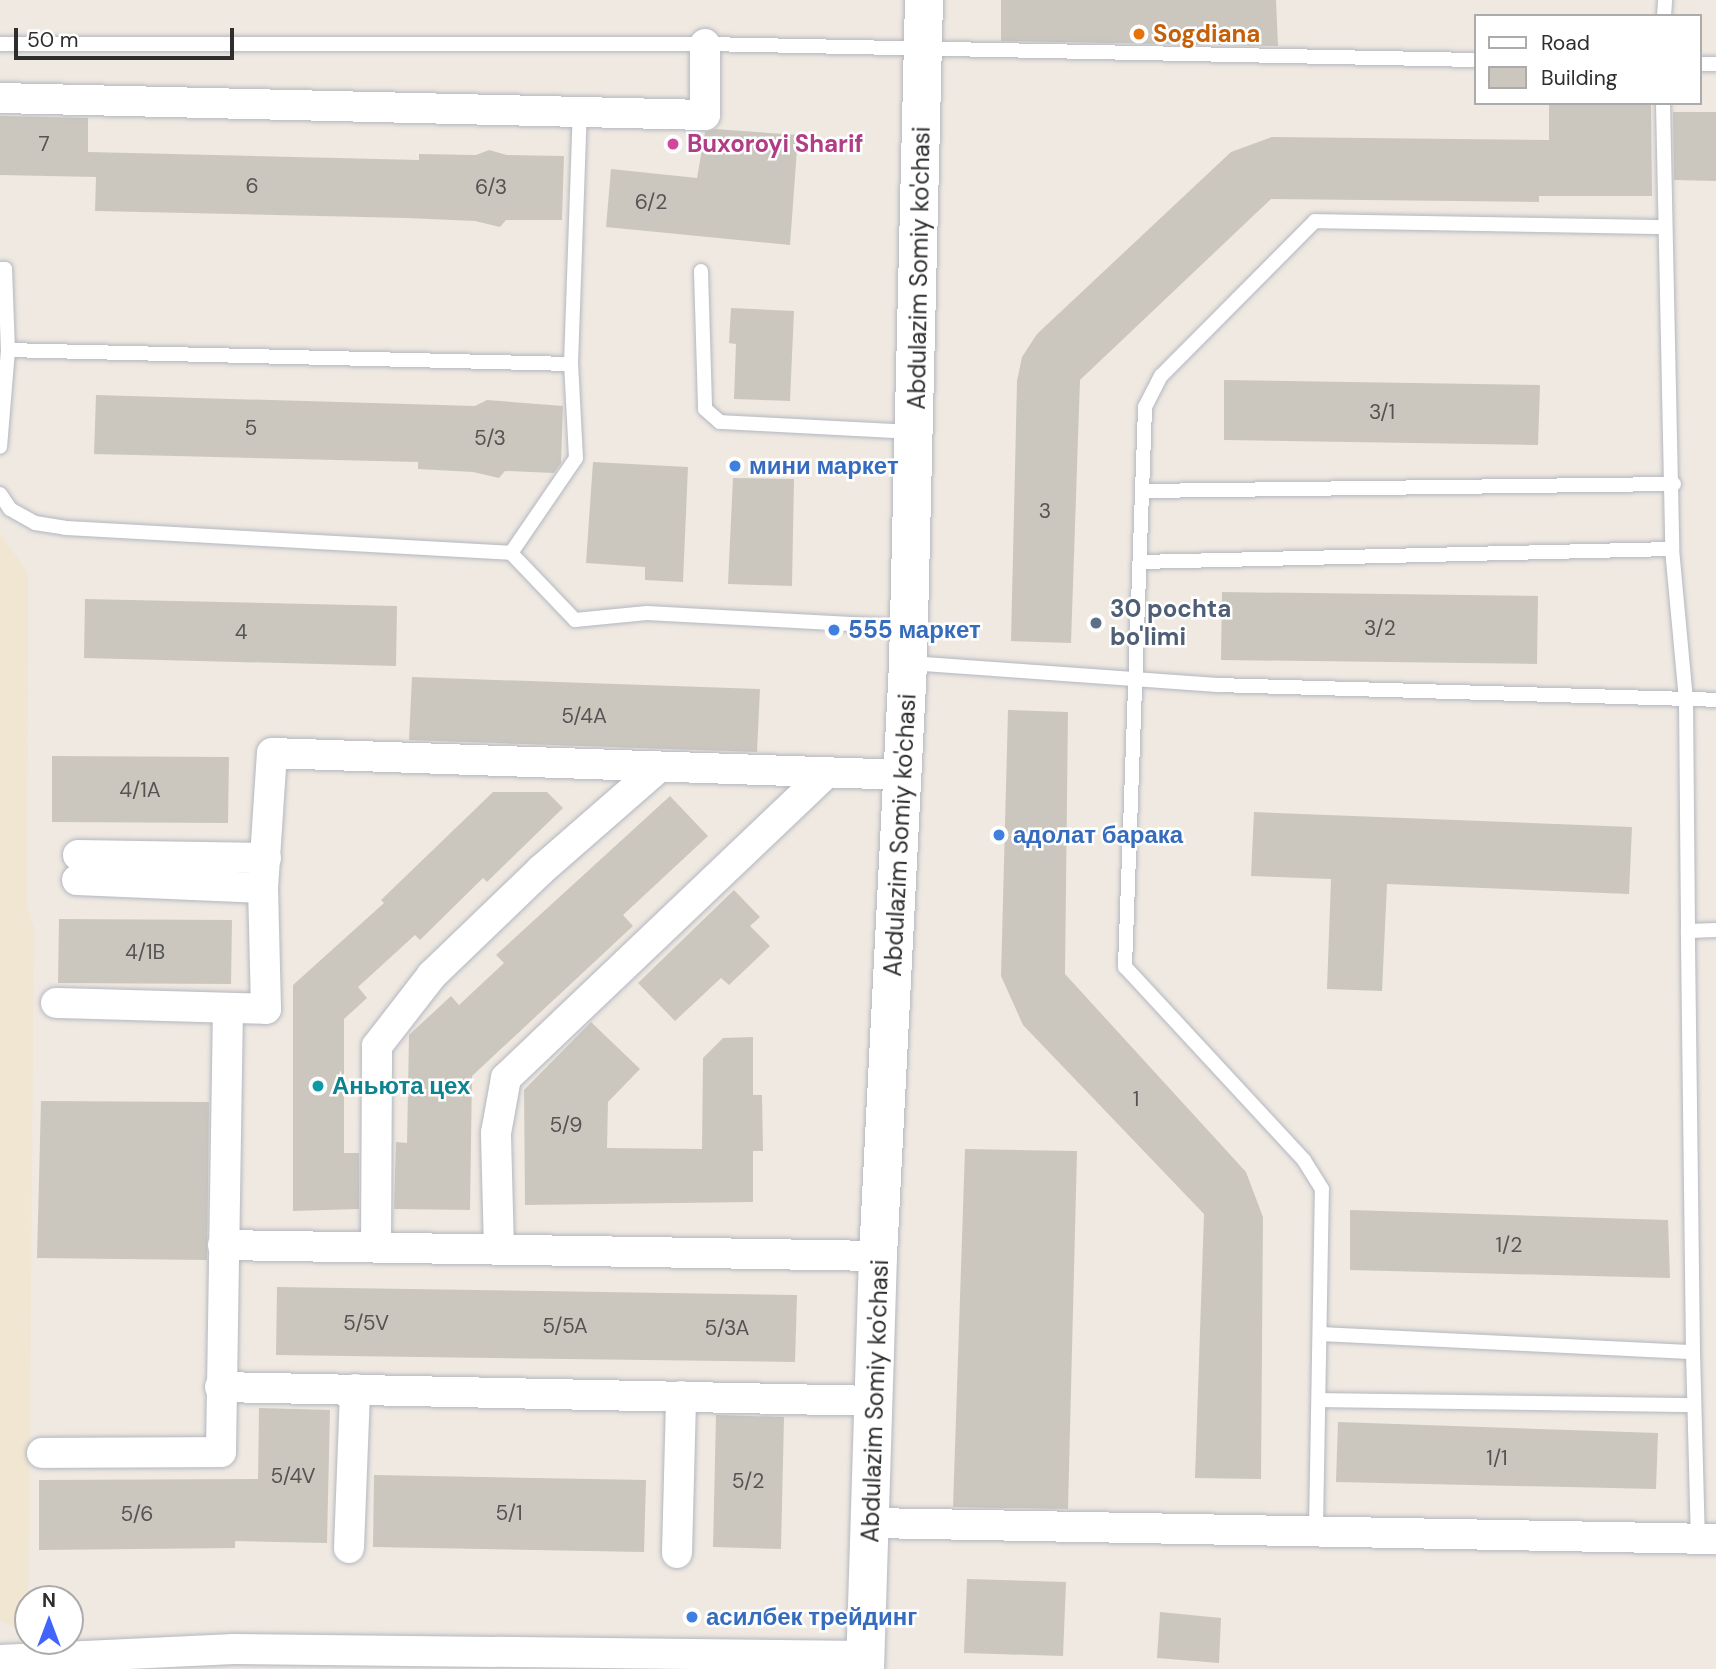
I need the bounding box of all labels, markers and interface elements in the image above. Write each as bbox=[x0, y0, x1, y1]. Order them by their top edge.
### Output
scale bar bbox=[18, 14, 238, 58]
legend bbox=[1474, 14, 1702, 105]
place label: Sogdiana bbox=[1153, 20, 1260, 48]
text: 50 m bbox=[27, 26, 78, 54]
marker: Sogdiana bbox=[1131, 26, 1147, 42]
text: Road bbox=[1541, 29, 1590, 57]
text: Building bbox=[1541, 64, 1617, 92]
street label: Abdulazim Somiy ko'chasi bbox=[902, 126, 936, 410]
place label: Buxoroyi Sharif bbox=[687, 130, 863, 158]
house number: 7 bbox=[38, 131, 50, 157]
marker: Buxoroyi Sharif bbox=[665, 136, 681, 152]
house number: 6 bbox=[245, 173, 259, 199]
house number: 6/3 bbox=[475, 174, 507, 200]
house number: 6/2 bbox=[635, 189, 667, 215]
house number: 3/1 bbox=[1369, 399, 1395, 425]
house number: 5 bbox=[245, 415, 257, 441]
house number: 5/3 bbox=[474, 425, 506, 451]
place label: мини маркет bbox=[749, 452, 899, 480]
marker: мини маркет bbox=[727, 458, 743, 474]
house number: 3 bbox=[1039, 498, 1051, 524]
place label: 30 pochta bo'limi bbox=[1110, 595, 1231, 651]
marker: 30 pochta bo'limi bbox=[1088, 615, 1104, 631]
house number: 3/2 bbox=[1364, 615, 1396, 641]
place label: 555 маркет bbox=[848, 616, 981, 644]
house number: 4 bbox=[235, 619, 247, 645]
marker: 555 маркет bbox=[826, 622, 842, 638]
street label: Abdulazim Somiy ko'chasi bbox=[878, 693, 922, 977]
house number: 5/4A bbox=[561, 703, 607, 729]
house number: 4/1A bbox=[119, 777, 161, 803]
place label: адолат барака bbox=[1013, 821, 1183, 849]
marker: адолат барака bbox=[991, 827, 1007, 843]
house number: 4/1B bbox=[125, 939, 165, 965]
place label: Аньюта цех bbox=[332, 1072, 470, 1100]
marker: Аньюта цех bbox=[310, 1078, 326, 1094]
house number: 1 bbox=[1133, 1086, 1139, 1112]
house number: 5/9 bbox=[550, 1112, 582, 1138]
house number: 1/2 bbox=[1496, 1232, 1522, 1258]
street label: Abdulazim Somiy ko'chasi bbox=[856, 1259, 894, 1543]
house number: 5/5V bbox=[343, 1310, 389, 1336]
house number: 5/5A bbox=[542, 1313, 588, 1339]
house number: 5/3A bbox=[704, 1315, 750, 1341]
house number: 1/1 bbox=[1486, 1445, 1508, 1471]
house number: 5/4V bbox=[271, 1463, 315, 1489]
house number: 5/2 bbox=[732, 1468, 764, 1494]
house number: 5/1 bbox=[496, 1500, 522, 1526]
house number: 5/6 bbox=[121, 1501, 153, 1527]
north arrow bbox=[14, 1585, 84, 1655]
text: N bbox=[42, 1588, 56, 1613]
place label: асилбек трейдинг bbox=[706, 1603, 917, 1631]
marker: асилбек трейдинг bbox=[684, 1609, 700, 1625]

